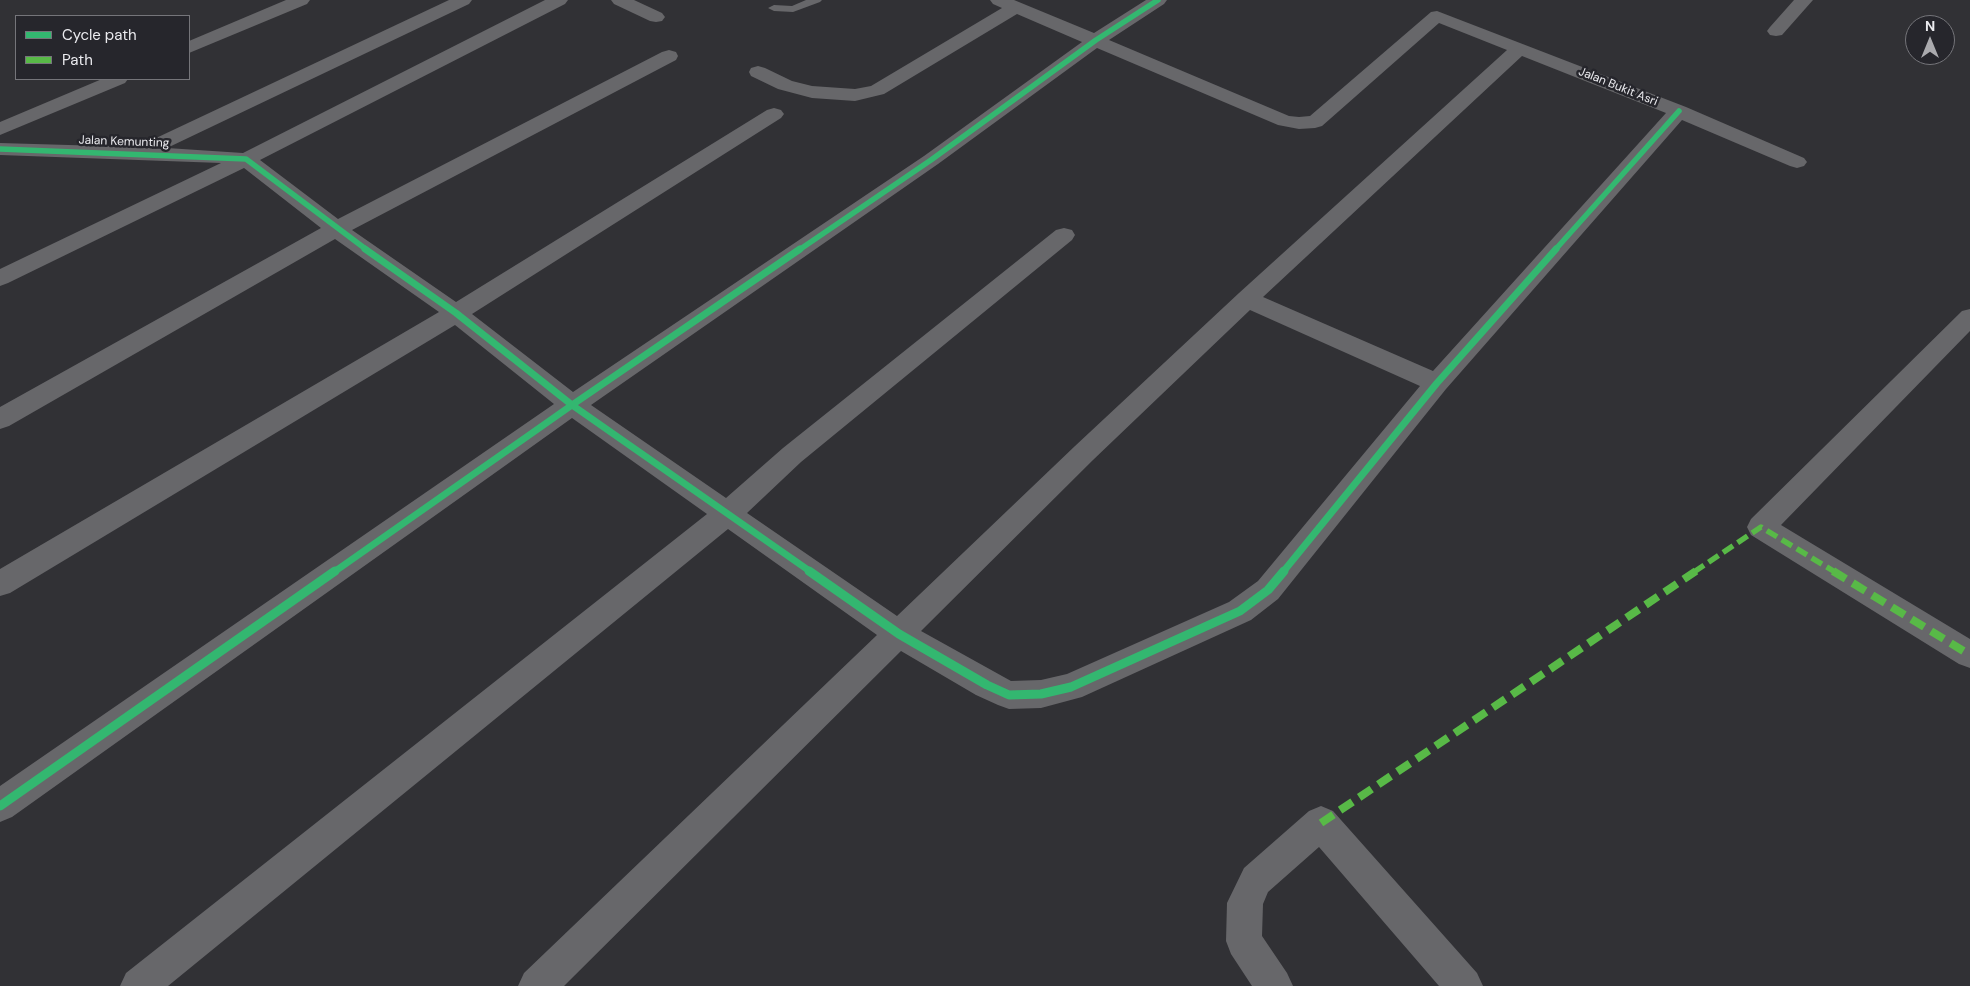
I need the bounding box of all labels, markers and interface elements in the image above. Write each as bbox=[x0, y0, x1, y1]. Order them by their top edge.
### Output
legend bbox=[15, 15, 190, 80]
north arrow bbox=[1905, 15, 1955, 65]
text: N bbox=[1925, 17, 1935, 35]
text: Cycle path bbox=[62, 25, 137, 45]
text: Path bbox=[62, 50, 93, 70]
street label: Jalan Bukit Asri bbox=[1576, 65, 1660, 109]
street label: Jalan Kemunting bbox=[78, 133, 170, 151]

